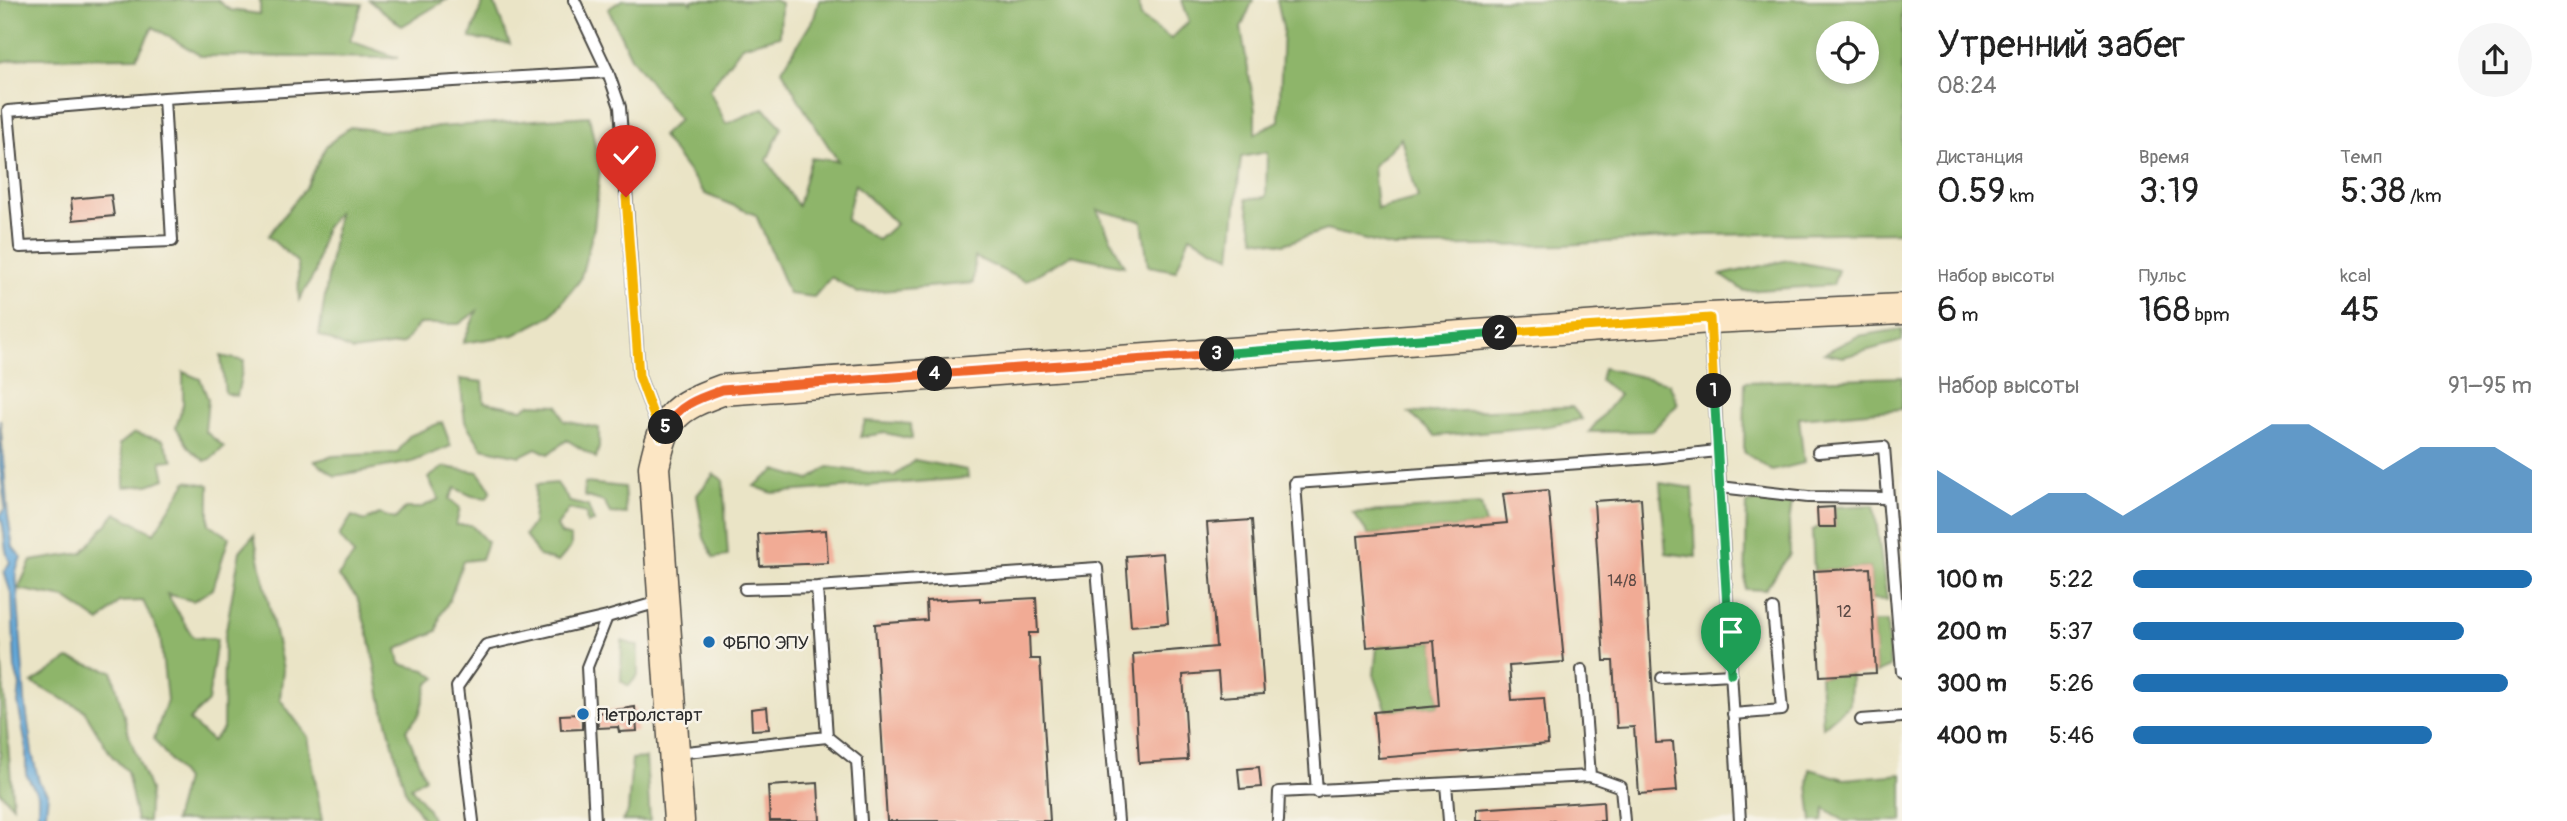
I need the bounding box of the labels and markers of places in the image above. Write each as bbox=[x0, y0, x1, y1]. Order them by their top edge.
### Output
pin bbox=[596, 125, 656, 197]
pin: 2 bbox=[1482, 316, 1518, 350]
pin: 3 bbox=[1200, 336, 1234, 372]
pin: 4 bbox=[918, 356, 953, 392]
pin: 1 bbox=[1696, 374, 1732, 408]
pin: 5 bbox=[648, 410, 684, 444]
pin bbox=[1701, 602, 1761, 674]
place label: ФБПО ЭПУ bbox=[723, 631, 809, 655]
marker: ФБПО ЭПУ bbox=[701, 634, 717, 650]
place label: Петролстарт bbox=[597, 703, 703, 727]
marker: Петролстарт bbox=[575, 706, 591, 722]

